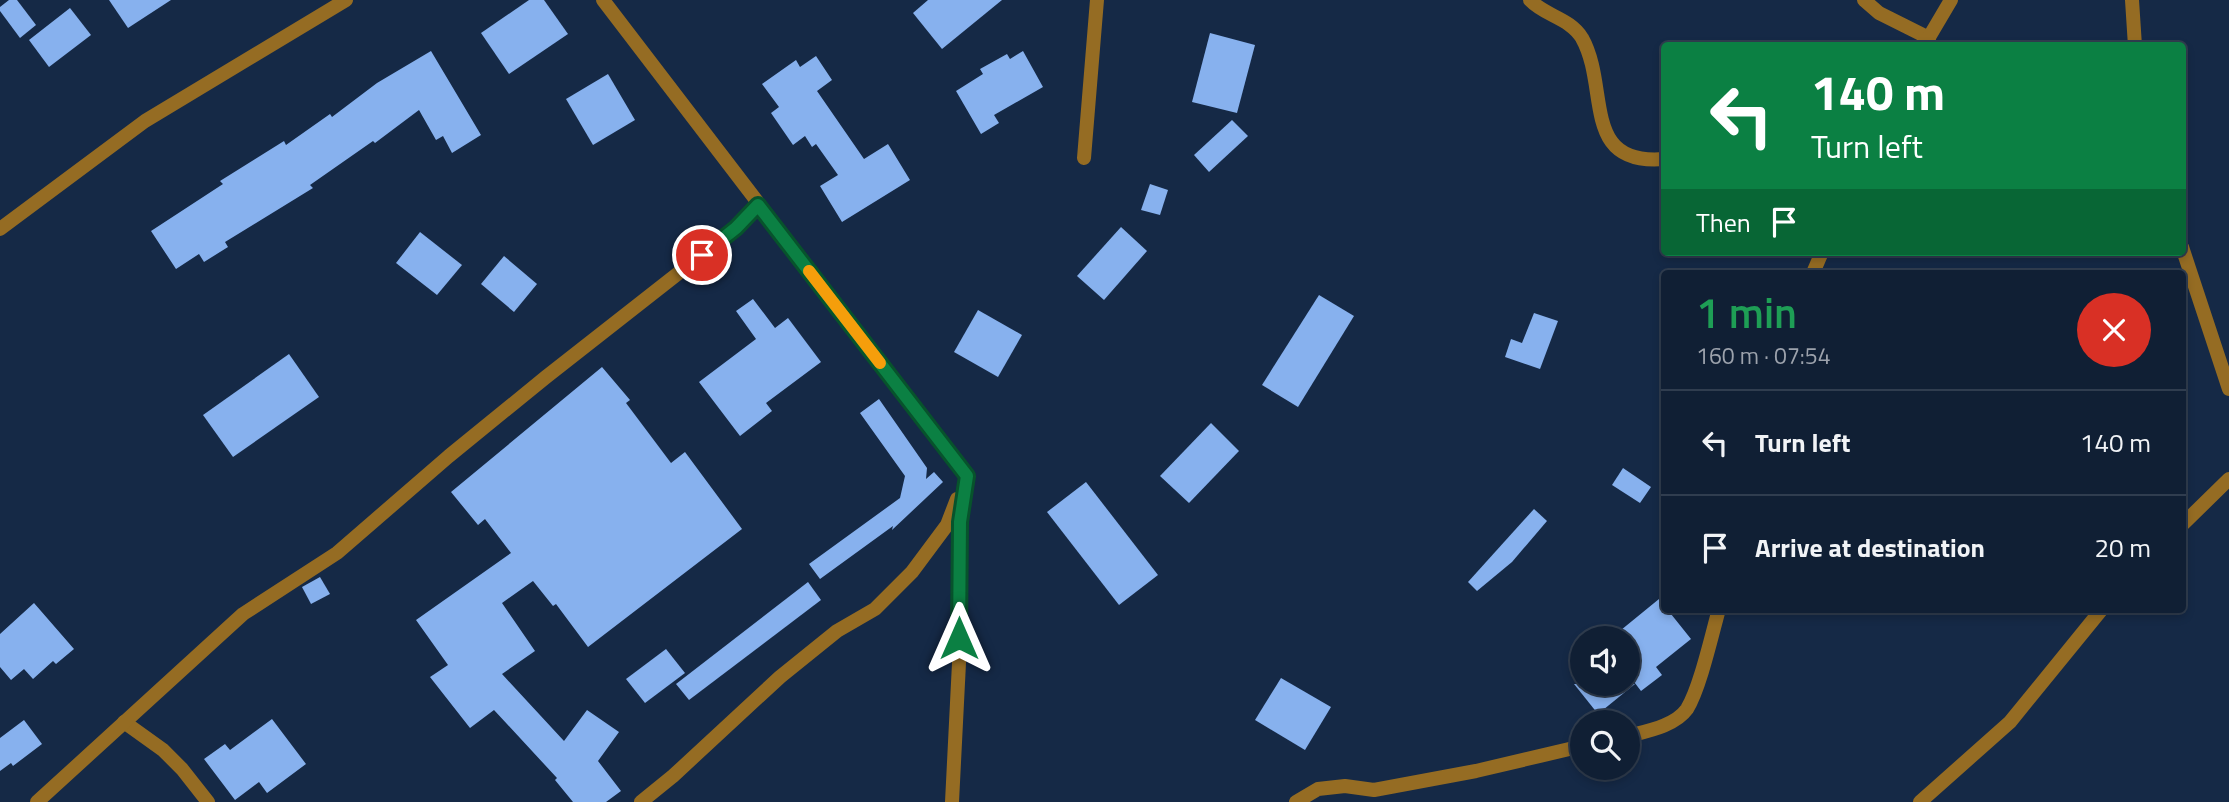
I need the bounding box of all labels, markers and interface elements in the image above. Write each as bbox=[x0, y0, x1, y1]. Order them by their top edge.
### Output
text: 140 m bbox=[1811, 54, 1945, 129]
icon: left bbox=[1696, 70, 1787, 161]
text: Turn left bbox=[1811, 122, 1923, 170]
text: Then bbox=[1696, 203, 1751, 242]
icon: arrive bbox=[1765, 203, 1803, 241]
pin bbox=[672, 225, 732, 285]
icon: arrive bbox=[683, 236, 721, 274]
text: 1 min bbox=[1696, 280, 1797, 344]
button: close bbox=[2077, 293, 2151, 367]
text: 160 m · 07:54 bbox=[1696, 338, 1831, 373]
text: Turn left bbox=[1755, 423, 1850, 462]
text: 140 m bbox=[2080, 423, 2151, 462]
icon: left bbox=[1696, 424, 1734, 462]
text: Arrive at destination bbox=[1755, 528, 1985, 567]
text: 20 m bbox=[2094, 528, 2151, 567]
icon: arrive bbox=[1696, 529, 1734, 567]
position arrow bbox=[922, 601, 996, 675]
map controls bbox=[1570, 626, 1640, 780]
button: sound bbox=[1570, 626, 1640, 696]
button: search bbox=[1570, 710, 1640, 780]

